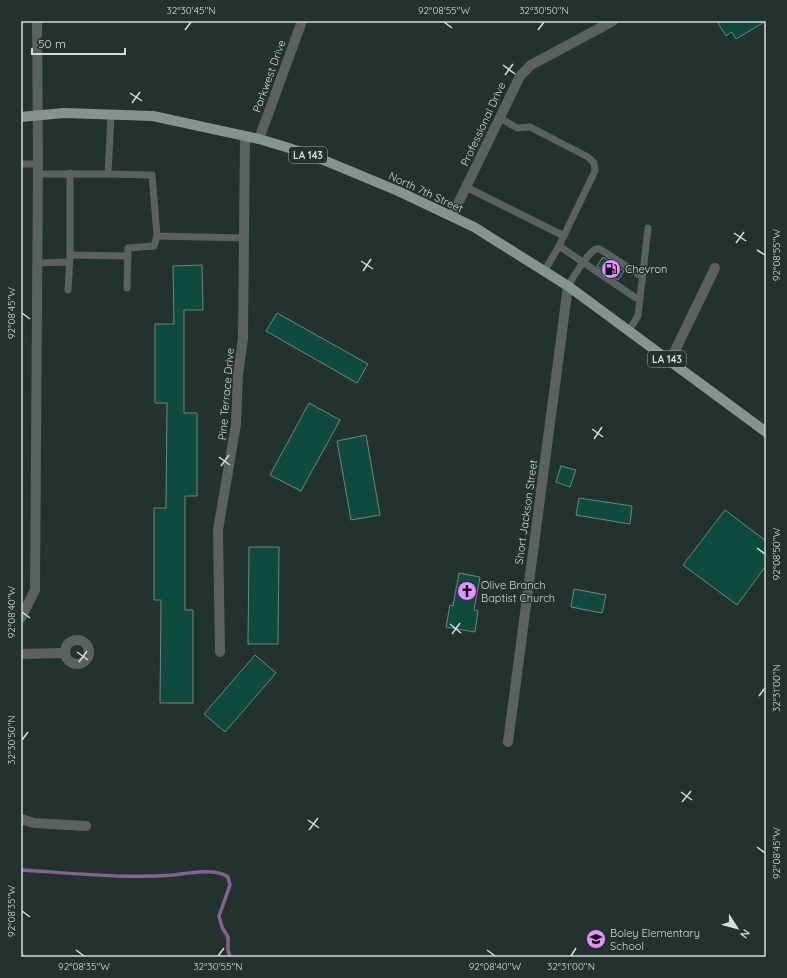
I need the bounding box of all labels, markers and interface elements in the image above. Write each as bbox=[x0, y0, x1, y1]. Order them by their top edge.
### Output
text: 32°30'45"N bbox=[166, 4, 216, 17]
text: 92°08'55"W bbox=[418, 4, 470, 17]
text: 32°30'50"N bbox=[519, 4, 569, 17]
scale bar bbox=[32, 30, 125, 56]
text: 50 m bbox=[38, 36, 66, 51]
street label: Parkwest Drive bbox=[249, 38, 289, 114]
street label: Professional Drive bbox=[457, 80, 509, 168]
road number: LA 143 bbox=[289, 147, 327, 163]
street label: North 7th Street bbox=[387, 169, 466, 215]
text: 92°08'55"W bbox=[770, 229, 783, 281]
fuel station icon: Chevron bbox=[600, 258, 622, 280]
place label: Chevron bbox=[625, 262, 667, 276]
text: 92°08'45"W bbox=[5, 287, 18, 339]
street label: Pine Terrace Drive bbox=[215, 347, 237, 441]
road number: LA 143 bbox=[648, 351, 686, 367]
street label: Short Jackson Street bbox=[512, 458, 540, 565]
text: 92°08'50"W bbox=[770, 527, 783, 580]
place label: Olive Branch Baptist Church bbox=[481, 578, 555, 605]
church icon: Olive Branch Baptist Church bbox=[456, 580, 478, 602]
text: 92°08'40"W bbox=[5, 585, 18, 638]
text: 32°31'00"N bbox=[770, 664, 783, 712]
text: 32°30'50"N bbox=[5, 715, 18, 765]
text: 92°08'45"W bbox=[770, 827, 783, 879]
text: 92°08'35"W bbox=[5, 885, 18, 937]
north arrow bbox=[717, 908, 757, 948]
place label: Boley Elementary School bbox=[610, 926, 700, 953]
text: N bbox=[737, 926, 753, 941]
school or university icon: Boley Elementary School bbox=[585, 928, 607, 950]
text: 92°08'35"W bbox=[58, 960, 110, 973]
text: 32°30'55"N bbox=[193, 960, 243, 973]
text: 92°08'40"W bbox=[469, 960, 522, 973]
text: 32°31'00"N bbox=[547, 960, 595, 973]

